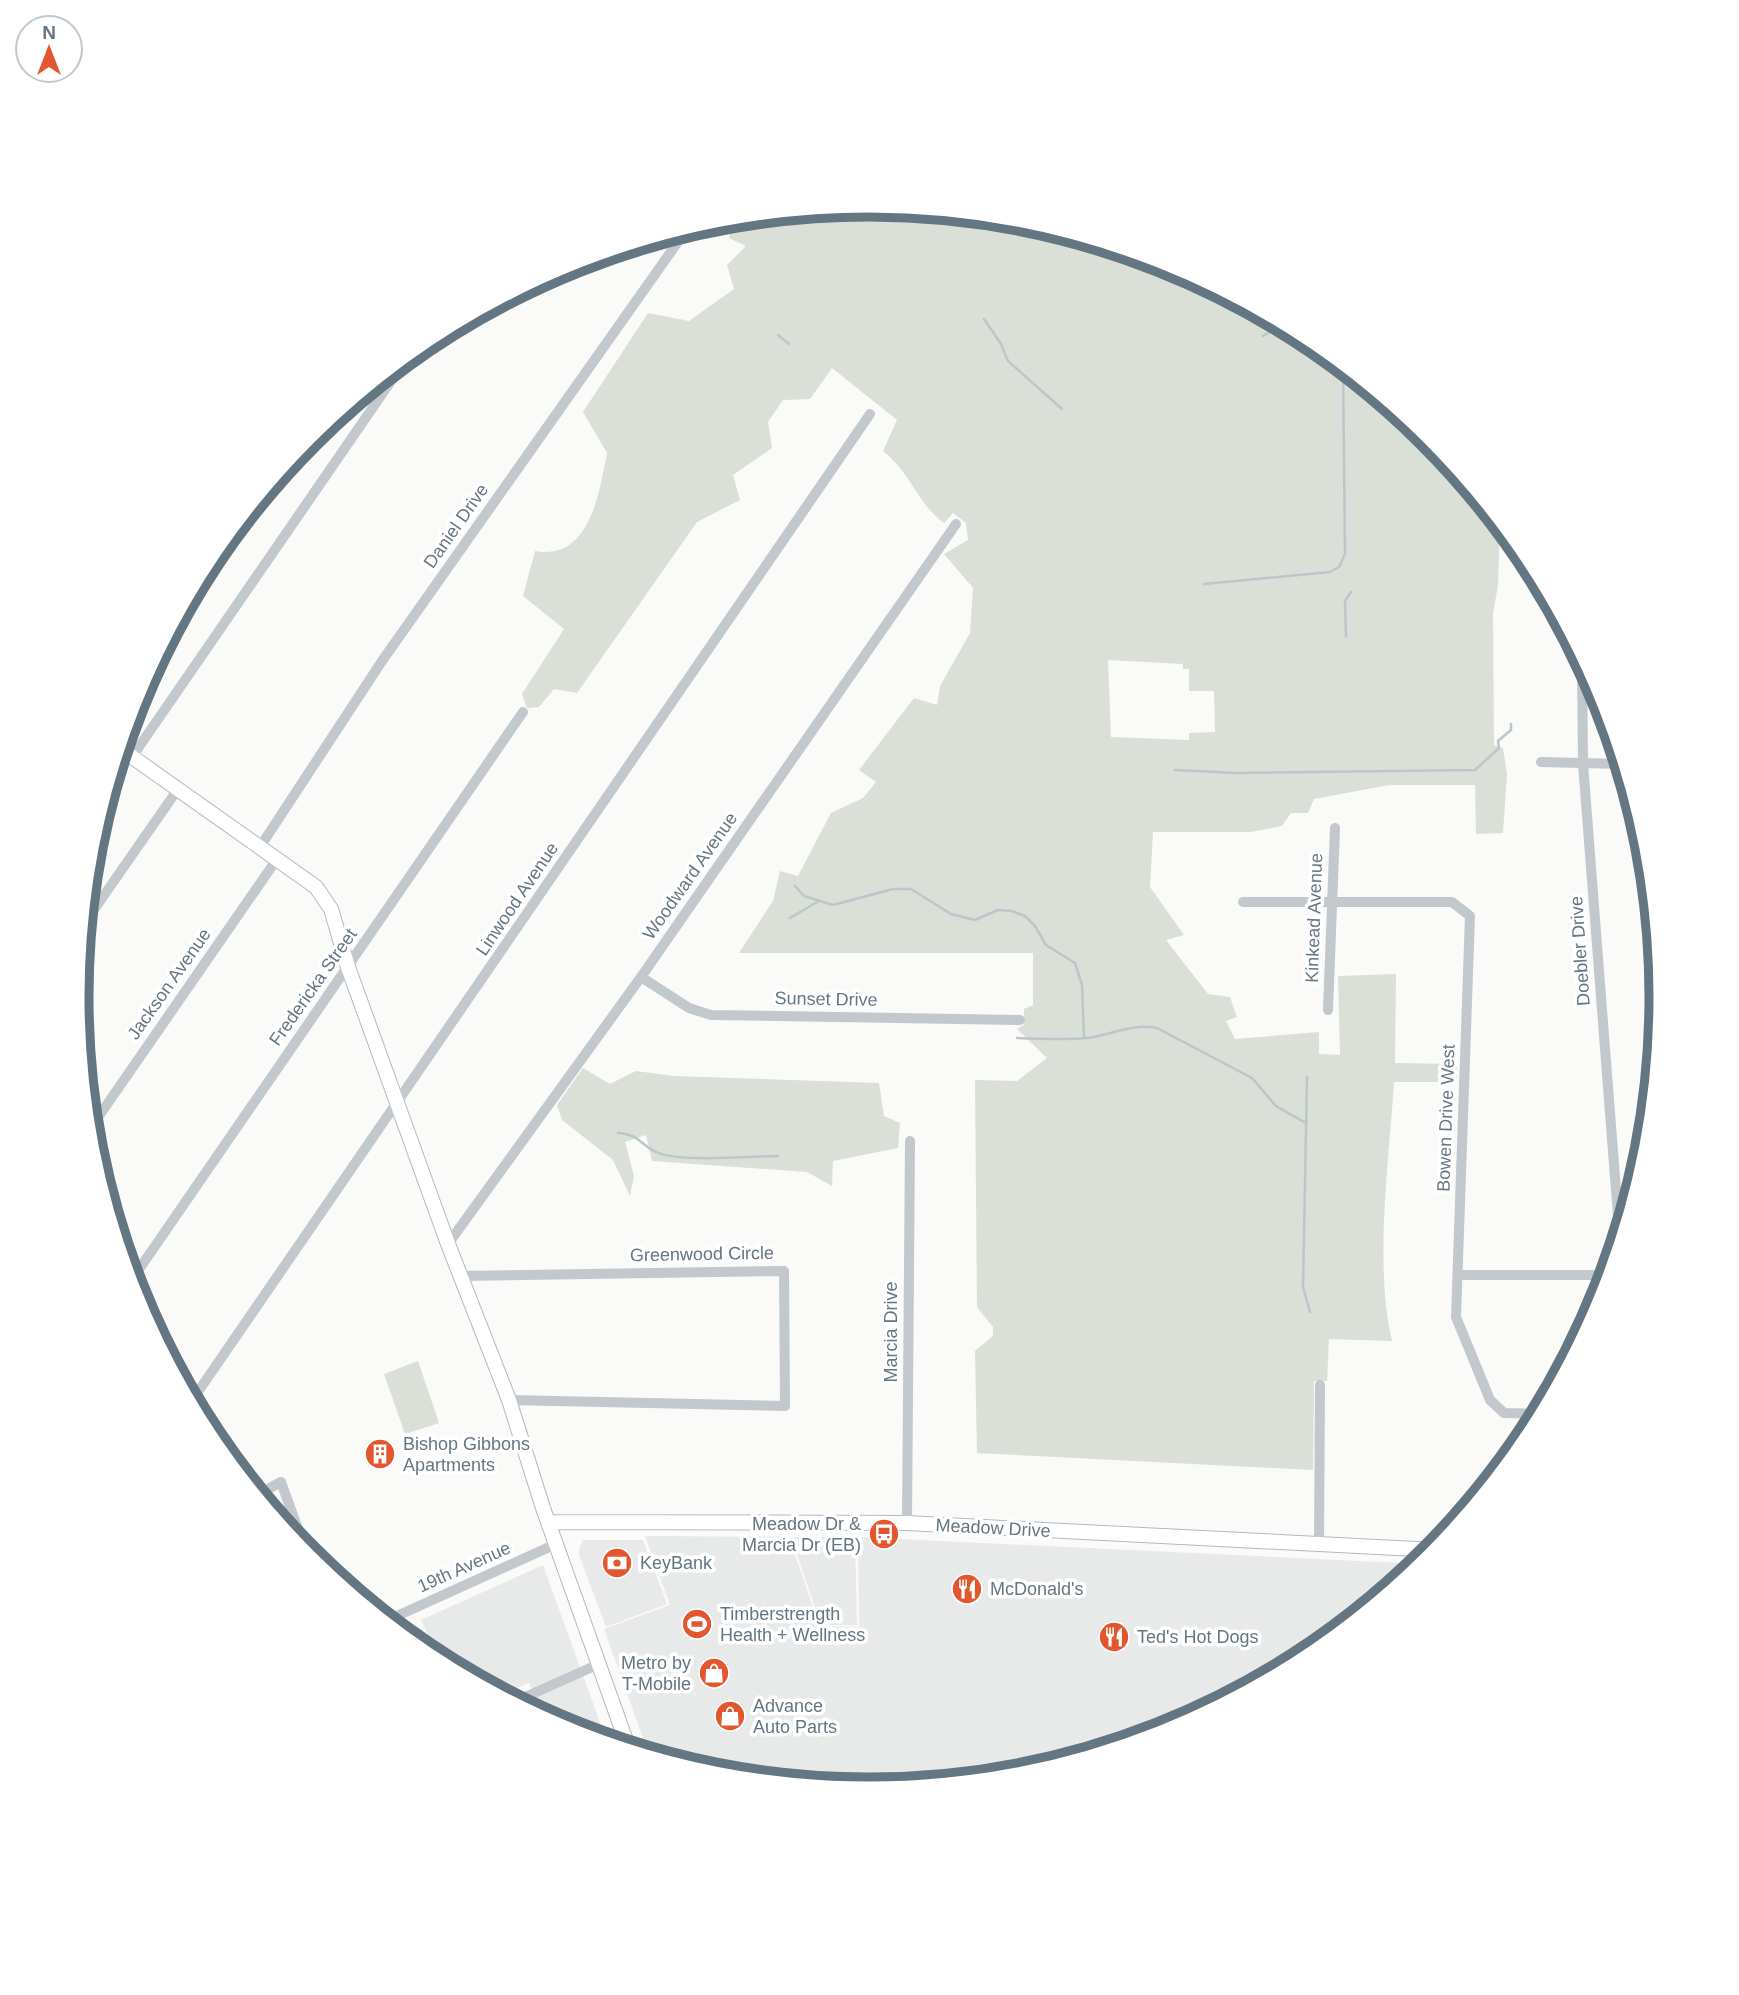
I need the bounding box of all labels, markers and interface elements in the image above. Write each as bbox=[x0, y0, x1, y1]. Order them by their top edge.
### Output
north arrow bbox=[14, 14, 84, 84]
text: N bbox=[42, 22, 56, 43]
street label: Daniel Drive bbox=[420, 480, 492, 572]
street label: Woodward Avenue bbox=[639, 809, 741, 943]
street label: Linwood Avenue bbox=[472, 839, 562, 959]
street label: Kinkead Avenue bbox=[1302, 853, 1326, 983]
street label: Doebler Drive bbox=[1566, 895, 1594, 1007]
street label: Jackson Avenue bbox=[123, 925, 215, 1043]
street label: Fredericka Street bbox=[265, 925, 361, 1049]
street label: Sunset Drive bbox=[774, 988, 878, 1010]
street label: Bowen Drive West bbox=[1433, 1044, 1459, 1192]
street label: Greenwood Circle bbox=[630, 1243, 774, 1265]
street label: Marcia Drive bbox=[881, 1281, 901, 1383]
place label: Bishop Gibbons Apartments bbox=[403, 1434, 530, 1475]
building icon: Bishop Gibbons Apartments bbox=[363, 1437, 397, 1471]
place label: Meadow Dr & Marcia Dr (EB) bbox=[742, 1514, 861, 1555]
street label: Meadow Drive bbox=[935, 1515, 1051, 1541]
bus stop icon: Meadow Dr & Marcia Dr (EB) bbox=[867, 1517, 901, 1551]
street label: 19th Avenue bbox=[414, 1538, 514, 1596]
bank icon: KeyBank bbox=[600, 1546, 634, 1580]
place label: KeyBank bbox=[640, 1553, 713, 1573]
restaurant icon: McDonald's bbox=[950, 1572, 984, 1606]
place label: McDonald's bbox=[990, 1579, 1083, 1599]
place label: Timberstrength Health + Wellness bbox=[720, 1604, 865, 1645]
sports icon: Timberstrength Health + Wellness bbox=[680, 1607, 714, 1641]
restaurant icon: Ted's Hot Dogs bbox=[1097, 1620, 1131, 1654]
place label: Ted's Hot Dogs bbox=[1137, 1627, 1259, 1647]
place label: Metro by T-Mobile bbox=[621, 1653, 691, 1694]
shop icon: Metro by T-Mobile bbox=[697, 1656, 731, 1690]
place label: Advance Auto Parts bbox=[753, 1696, 837, 1737]
shop icon: Advance Auto Parts bbox=[713, 1699, 747, 1733]

